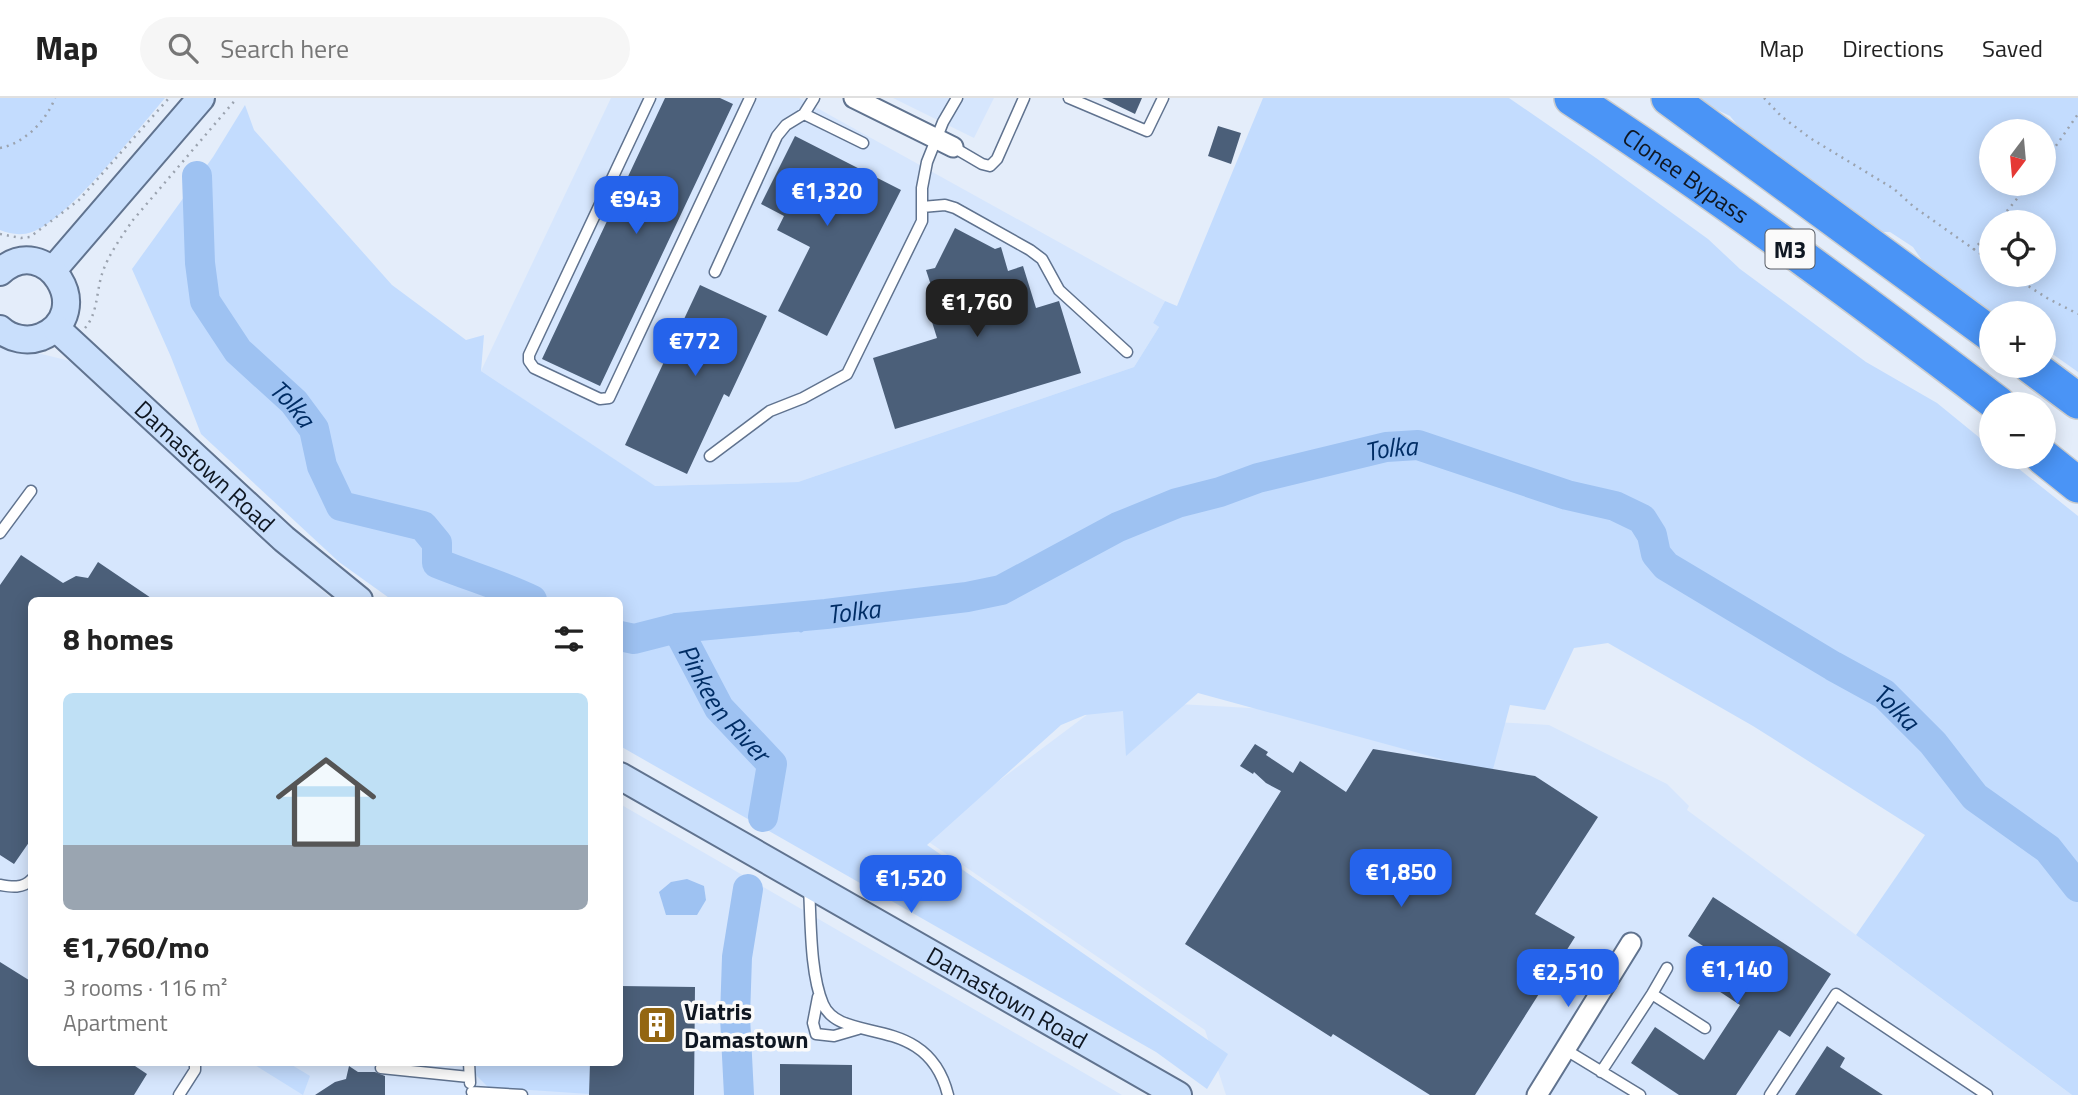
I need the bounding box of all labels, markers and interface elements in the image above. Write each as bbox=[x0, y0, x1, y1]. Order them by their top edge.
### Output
search box bbox=[140, 17, 630, 80]
text: Map bbox=[35, 23, 98, 73]
icon: search bbox=[164, 29, 202, 67]
text: Search here bbox=[220, 29, 349, 68]
text: Map bbox=[1759, 30, 1804, 66]
text: Directions bbox=[1842, 30, 1944, 66]
text: Saved bbox=[1982, 30, 2043, 66]
street label: Clonee Bypass bbox=[1616, 119, 1757, 232]
north arrow bbox=[1979, 119, 2056, 196]
map controls bbox=[1979, 119, 2056, 469]
pin: €1,320 bbox=[770, 169, 884, 228]
text: €1,320 bbox=[792, 173, 862, 208]
pin: €943 bbox=[595, 176, 677, 236]
text: €943 bbox=[610, 181, 662, 216]
button: locate bbox=[1979, 210, 2056, 287]
road number: M3 bbox=[1766, 230, 1814, 268]
pin: €1,760 bbox=[920, 280, 1034, 339]
text: €1,760 bbox=[942, 284, 1012, 319]
button: + bbox=[1979, 301, 2056, 378]
pin: €772 bbox=[654, 318, 736, 378]
text: €772 bbox=[669, 323, 721, 358]
water label: Tolka bbox=[261, 370, 327, 436]
street label: Damastown Road bbox=[127, 391, 283, 540]
button: − bbox=[1979, 392, 2056, 469]
water label: Tolka bbox=[1360, 425, 1420, 471]
water label: Tolka bbox=[825, 588, 884, 633]
text: 8 homes bbox=[63, 616, 174, 662]
icon: filters bbox=[550, 620, 588, 658]
water label: Pinkeen River bbox=[669, 637, 782, 773]
water label: Tolka bbox=[1867, 673, 1930, 740]
icon: home bbox=[263, 739, 389, 865]
pin: €1,850 bbox=[1344, 850, 1458, 909]
text: €1,850 bbox=[1366, 854, 1436, 889]
pin: €1,520 bbox=[854, 856, 968, 915]
text: €1,520 bbox=[876, 860, 946, 895]
text: €1,760/mo bbox=[63, 924, 209, 970]
street label: Damastown Road bbox=[920, 937, 1094, 1058]
pin: €1,140 bbox=[1680, 946, 1794, 1006]
pin: €2,510 bbox=[1511, 950, 1625, 1009]
text: €1,140 bbox=[1702, 951, 1772, 986]
text: €2,510 bbox=[1533, 954, 1603, 989]
text: 3 rooms · 116 m² bbox=[63, 970, 227, 1005]
place label: Viatris Damastown bbox=[684, 993, 809, 1057]
building icon: Viatris Damastown bbox=[636, 1004, 678, 1046]
text: Apartment bbox=[63, 1005, 168, 1040]

